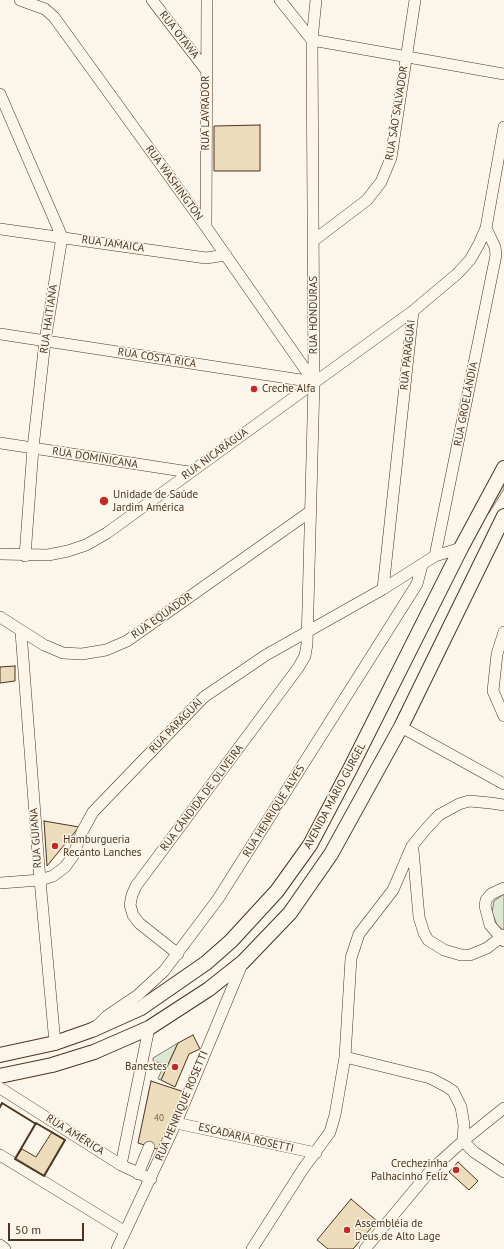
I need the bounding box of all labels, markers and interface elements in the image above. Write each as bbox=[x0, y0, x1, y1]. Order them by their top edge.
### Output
street label: RUA OTAWA bbox=[156, 9, 202, 61]
street label: RUA SÃO SALVADOR bbox=[383, 65, 411, 161]
street label: RUA LAVRADOR bbox=[199, 76, 213, 150]
street label: RUA WASHINGTON bbox=[142, 143, 206, 223]
street label: RUA JAMAICA bbox=[81, 233, 145, 255]
street label: RUA HONDURAS bbox=[307, 276, 321, 354]
street label: RUA HAITIANA bbox=[38, 284, 60, 354]
street label: RUA PARAGUAI bbox=[398, 319, 418, 391]
street label: RUA COSTA RICA bbox=[117, 345, 197, 371]
street label: RUA GROELÂNDIA bbox=[451, 361, 481, 447]
place label: Creche Alfa bbox=[262, 382, 315, 396]
marker: Creche Alfa bbox=[249, 384, 259, 394]
street label: RUA NICARÁGUA bbox=[179, 425, 251, 483]
street label: RUA DOMINICANA bbox=[51, 445, 139, 471]
place label: Unidade de Saúde Jardim América bbox=[113, 488, 198, 514]
marker: Unidade de Saúde Jardim América bbox=[98, 495, 110, 507]
street label: RUA EQUADOR bbox=[129, 590, 195, 642]
street label: RUA PARAGUAI bbox=[147, 696, 205, 756]
street label: AVENIDA MÁRIO GURGEL bbox=[301, 741, 369, 851]
street label: RUA CÂNDIDA DE OLIVEIRA bbox=[158, 742, 246, 854]
street label: RUA HENRIQUE ALVES bbox=[240, 763, 308, 859]
street label: RUA GUIANA bbox=[27, 807, 45, 869]
place label: Hamburgueria Recanto Lanches bbox=[63, 833, 141, 859]
marker: Hamburgueria Recanto Lanches bbox=[50, 841, 60, 851]
street label: RUA HENRIQUE ROSETTI bbox=[153, 1049, 211, 1163]
place label: Banestes bbox=[125, 1060, 167, 1074]
marker: Banestes bbox=[170, 1062, 180, 1072]
street label: RUA AMÉRICA bbox=[43, 1112, 107, 1158]
house number: 40 bbox=[154, 1113, 164, 1123]
street label: ESCADARIA ROSETTI bbox=[197, 1121, 295, 1155]
place label: Crechezinha Palhacinho Feliz bbox=[371, 1157, 448, 1183]
marker: Crechezinha Palhacinho Feliz bbox=[451, 1165, 461, 1175]
scale bar bbox=[10, 1215, 86, 1241]
place label: Assembléia de Deus de Alto Lage bbox=[355, 1217, 440, 1243]
text: 50 m bbox=[15, 1222, 41, 1237]
marker: Assembléia de Deus de Alto Lage bbox=[342, 1225, 352, 1235]

